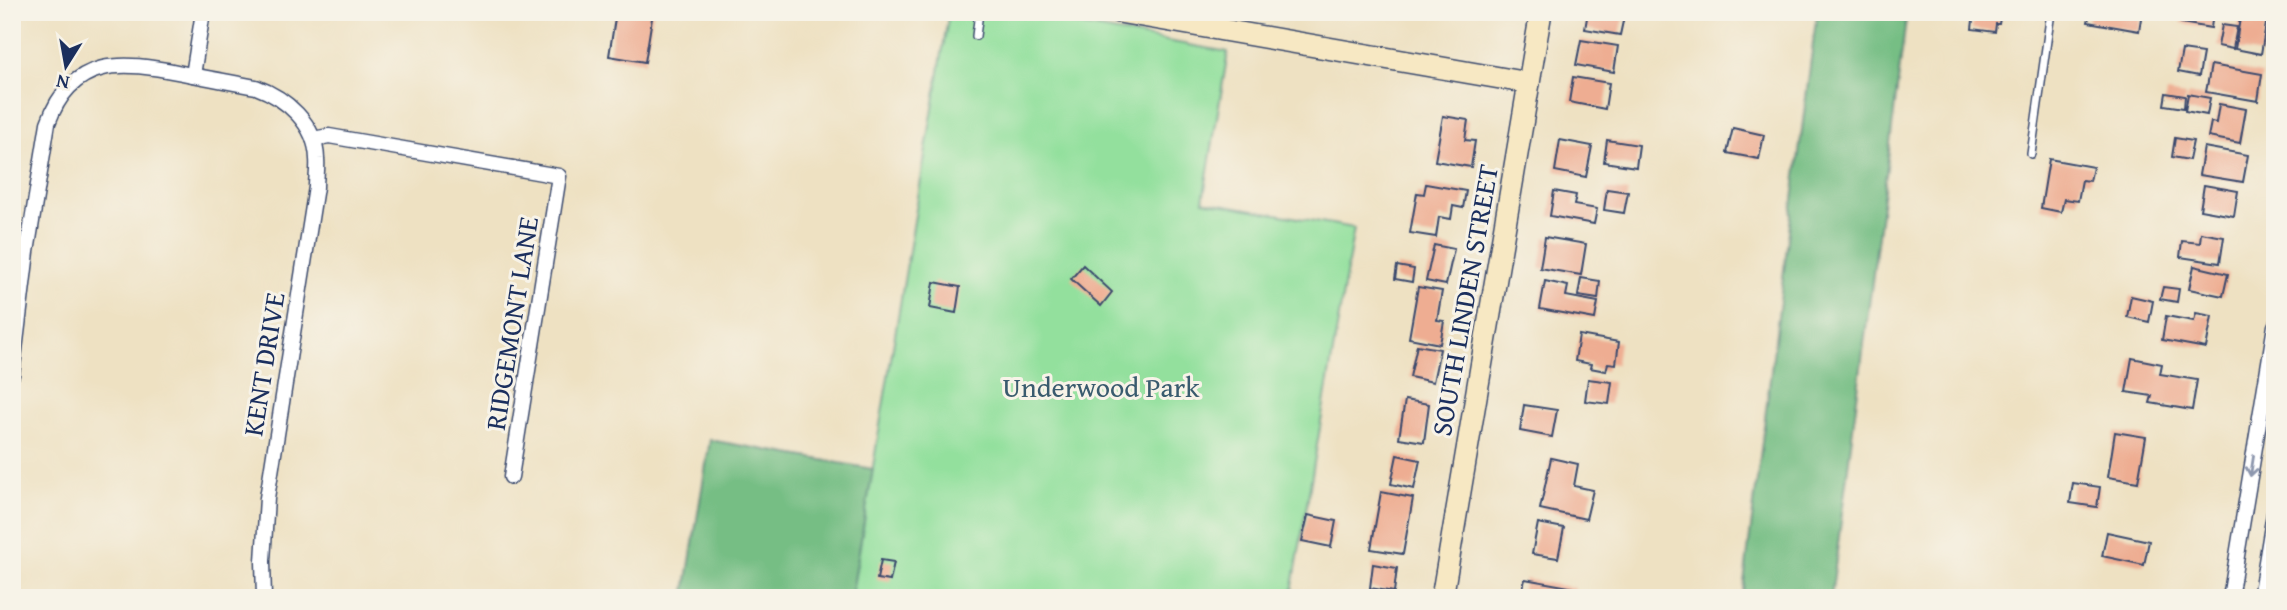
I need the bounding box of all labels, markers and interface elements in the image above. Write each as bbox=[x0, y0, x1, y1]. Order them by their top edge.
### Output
north arrow bbox=[32, 32, 102, 102]
text: N bbox=[54, 68, 72, 98]
street label: SOUTH LINDEN STREET bbox=[1420, 161, 1508, 439]
street label: RIDGEMONT LANE bbox=[474, 213, 548, 433]
street label: KENT DRIVE bbox=[231, 289, 295, 439]
park label: Underwood Park bbox=[1003, 366, 1200, 407]
one-way arrow bbox=[2245, 454, 2258, 477]

